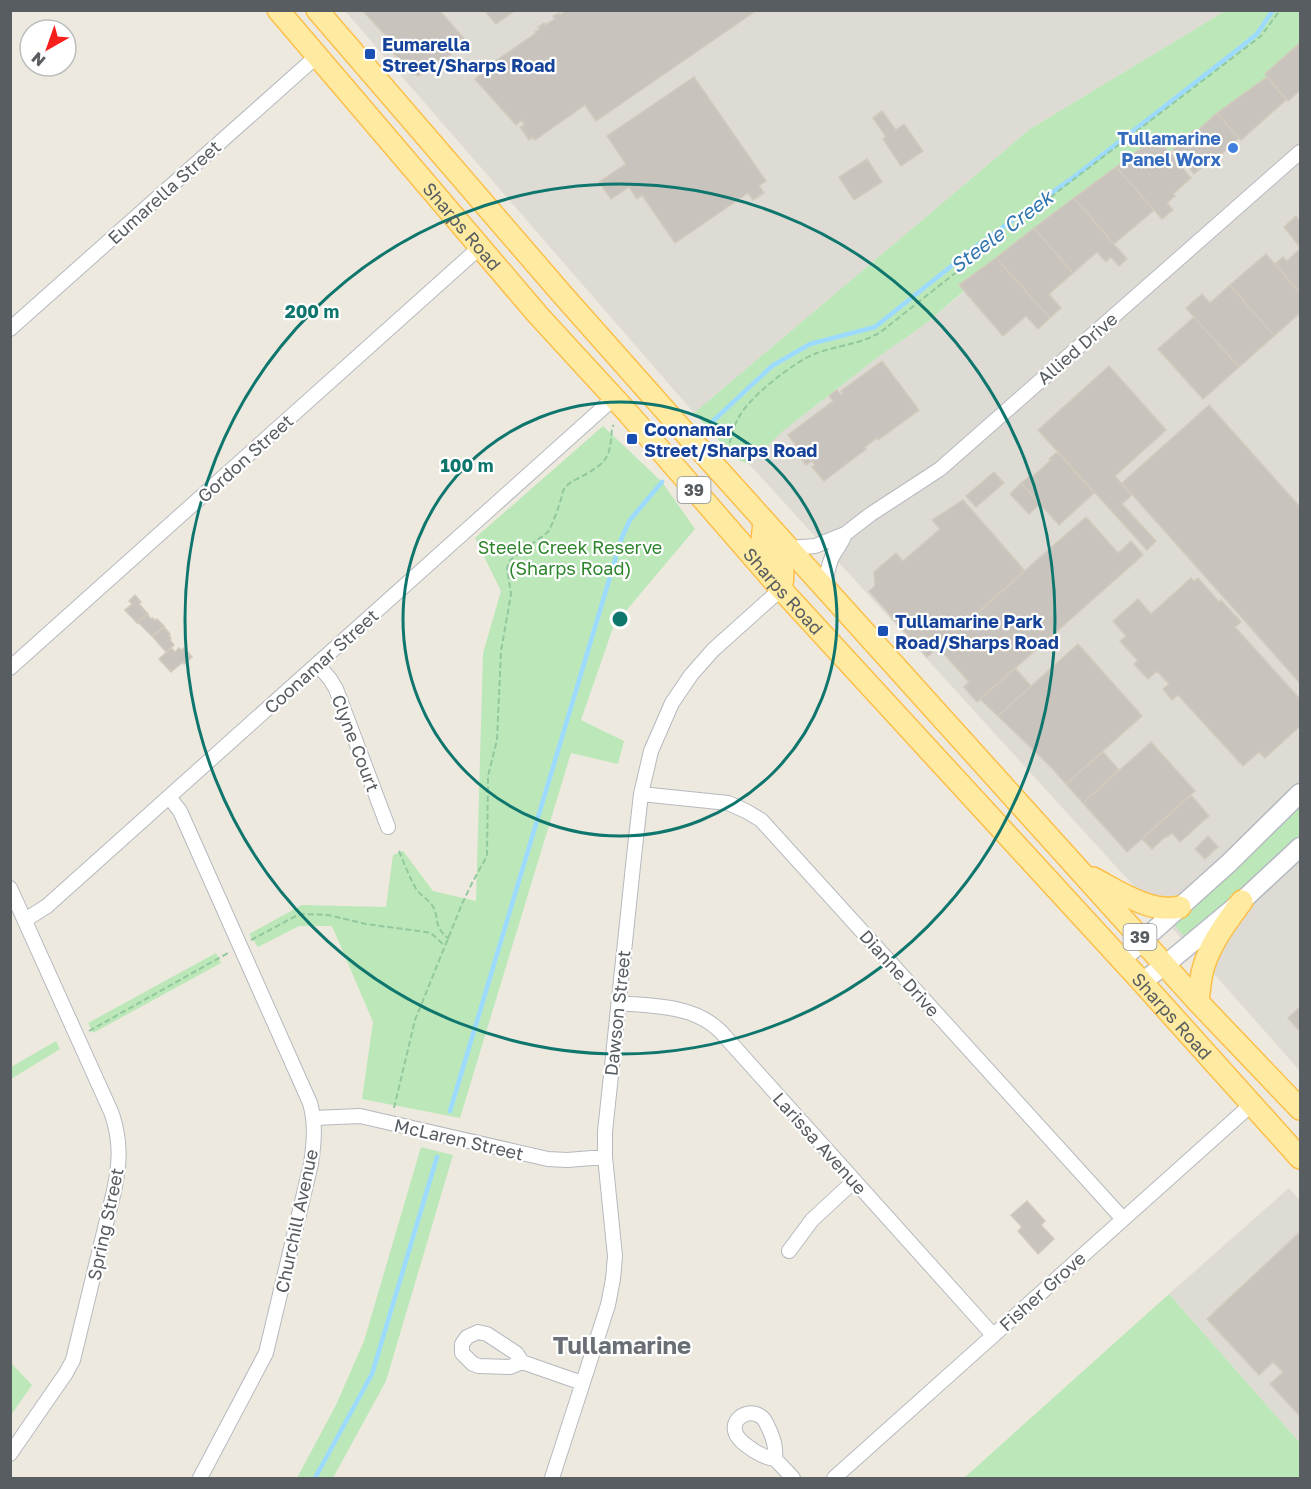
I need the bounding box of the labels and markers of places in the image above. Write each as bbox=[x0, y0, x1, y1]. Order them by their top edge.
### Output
place label: Eumarella Street/Sharps Road bbox=[382, 33, 555, 76]
marker: Eumarella Street/Sharps Road bbox=[363, 47, 377, 61]
place label: Tullamarine Panel Worx bbox=[1117, 127, 1222, 170]
marker: Tullamarine Panel Worx bbox=[1226, 141, 1240, 155]
place label: Coonamar Street/Sharps Road bbox=[644, 418, 817, 461]
marker: Coonamar Street/Sharps Road bbox=[625, 432, 639, 446]
centre of rings bbox=[610, 609, 630, 629]
place label: Tullamarine Park Road/Sharps Road bbox=[895, 610, 1059, 653]
marker: Tullamarine Park Road/Sharps Road bbox=[876, 624, 890, 638]

